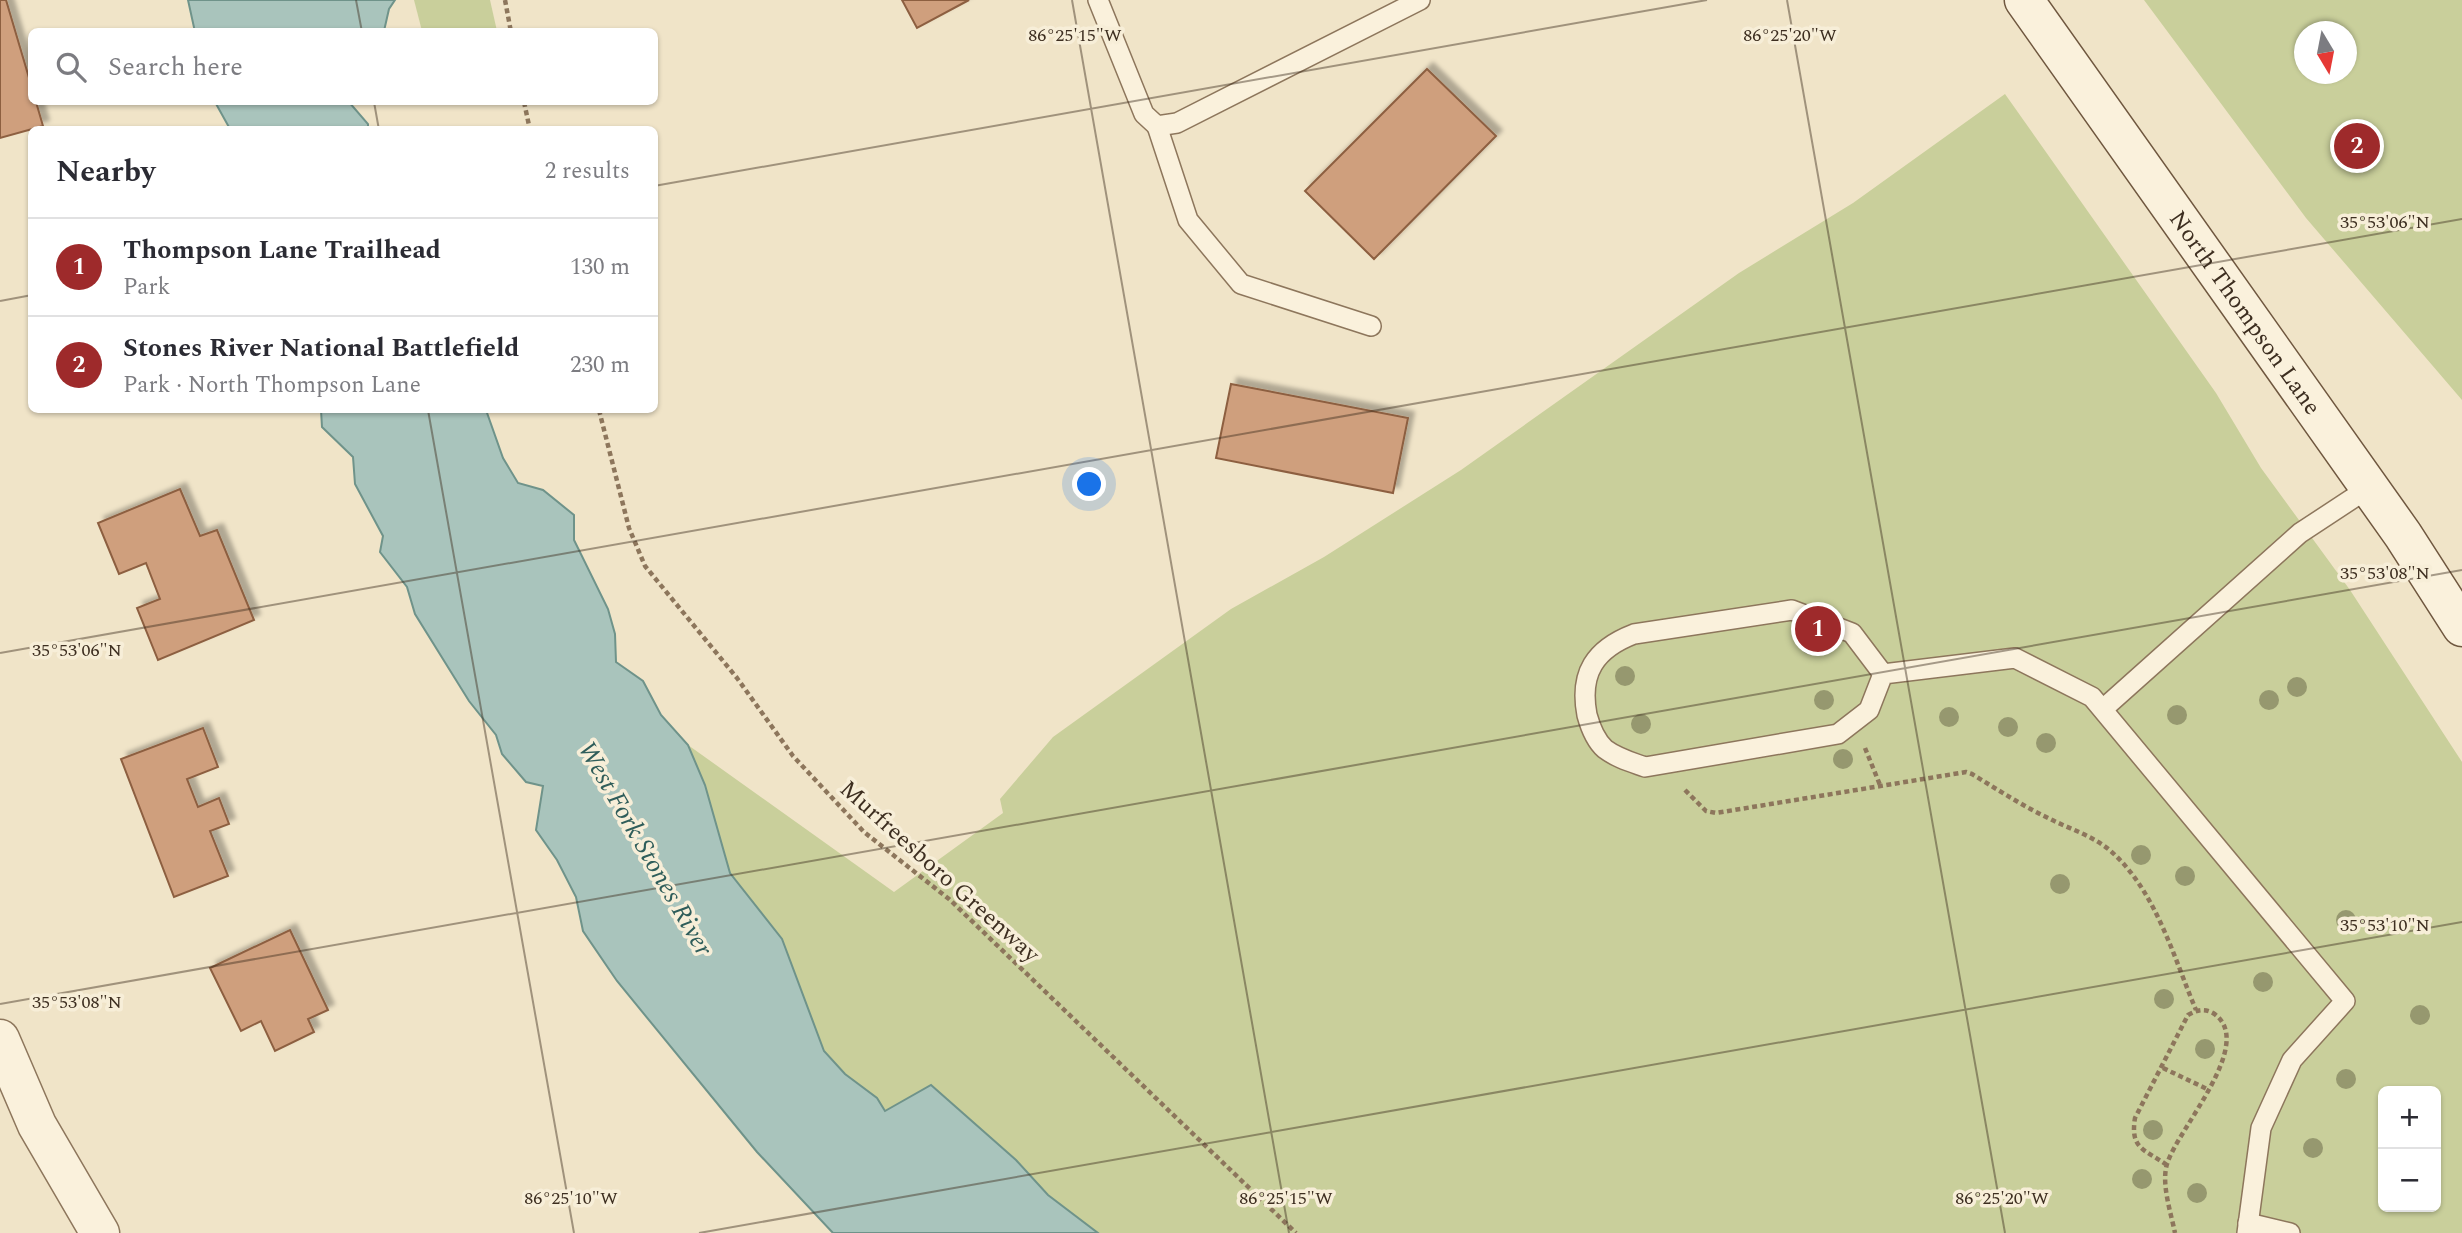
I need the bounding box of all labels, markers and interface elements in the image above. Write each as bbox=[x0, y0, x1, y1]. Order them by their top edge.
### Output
north arrow bbox=[2294, 21, 2357, 84]
text: 86°25'15"W bbox=[1028, 22, 1122, 49]
text: 86°25'20"W bbox=[1743, 22, 1837, 49]
search box bbox=[28, 28, 658, 105]
text: Search here bbox=[108, 47, 243, 87]
icon: search bbox=[52, 48, 90, 86]
pin: 2 bbox=[2334, 120, 2380, 172]
text: Nearby bbox=[56, 149, 155, 195]
text: 2 results bbox=[545, 154, 630, 189]
street label: North Thompson Lane bbox=[2160, 203, 2330, 423]
text: 35°53'06"N bbox=[2340, 209, 2430, 236]
text: Thompson Lane Trailhead bbox=[123, 230, 441, 270]
text: 1 bbox=[73, 250, 85, 285]
text: 130 m bbox=[570, 250, 630, 285]
text: Park bbox=[123, 270, 170, 305]
text: Stones River National Battlefield bbox=[123, 328, 520, 368]
text: 2 bbox=[73, 348, 85, 383]
text: 230 m bbox=[570, 348, 630, 383]
text: Park · North Thompson Lane bbox=[123, 368, 421, 403]
your location bbox=[1072, 467, 1106, 501]
text: 35°53'08"N bbox=[2340, 560, 2430, 587]
pin: 1 bbox=[1795, 603, 1841, 655]
text: 35°53'06"N bbox=[32, 637, 122, 664]
water label: West Fork Stones River bbox=[567, 733, 724, 964]
street label: Murfreesboro Greenway bbox=[831, 772, 1049, 973]
text: 35°53'10"N bbox=[2340, 912, 2430, 939]
text: 35°53'08"N bbox=[32, 989, 122, 1016]
map controls bbox=[2378, 1086, 2441, 1212]
button: + bbox=[2378, 1086, 2441, 1149]
button: − bbox=[2378, 1149, 2441, 1212]
text: 86°25'10"W bbox=[524, 1185, 618, 1212]
text: 86°25'15"W bbox=[1239, 1185, 1333, 1212]
text: 86°25'20"W bbox=[1955, 1185, 2049, 1212]

